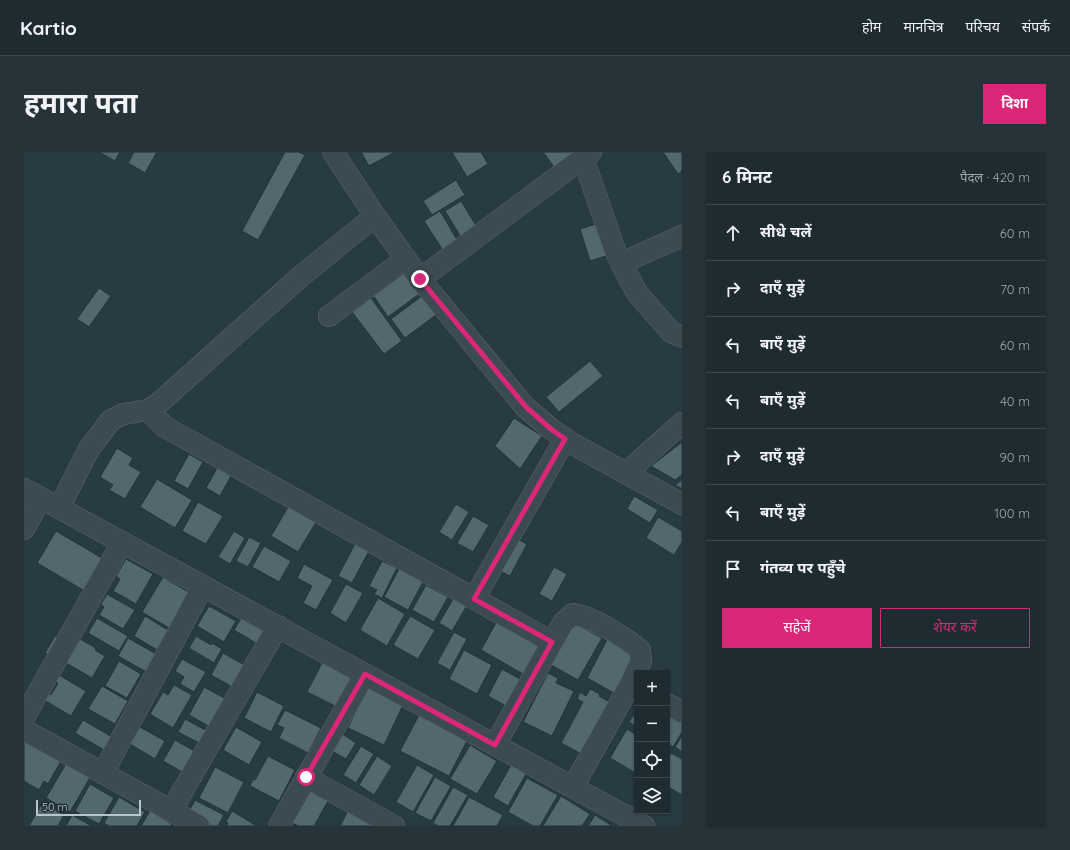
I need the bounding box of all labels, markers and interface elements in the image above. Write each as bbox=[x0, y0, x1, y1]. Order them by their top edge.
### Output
text: Kartio bbox=[20, 16, 77, 40]
text: होम bbox=[862, 18, 881, 36]
text: मानचित्र bbox=[903, 18, 944, 36]
text: परिचय bbox=[966, 18, 1000, 36]
text: संपर्क bbox=[1022, 18, 1050, 36]
button: दिशा bbox=[983, 84, 1046, 124]
text: हमारा पता bbox=[24, 85, 138, 120]
text: 6 मिनट bbox=[722, 166, 772, 187]
text: पैदल · 420 m bbox=[960, 169, 1030, 185]
icon: ahead bbox=[722, 222, 744, 244]
text: सीधे चलें bbox=[760, 222, 811, 241]
text: 60 m bbox=[1000, 225, 1030, 241]
route end bbox=[411, 270, 429, 288]
icon: right bbox=[722, 278, 744, 300]
text: दाएँ मुड़ें bbox=[760, 278, 804, 297]
text: 70 m bbox=[1000, 281, 1030, 297]
icon: left bbox=[722, 334, 744, 356]
text: बाएँ मुड़ें bbox=[760, 334, 805, 353]
text: 60 m bbox=[1000, 337, 1030, 353]
icon: left bbox=[722, 390, 744, 412]
text: बाएँ मुड़ें bbox=[760, 390, 805, 409]
text: 40 m bbox=[1000, 393, 1030, 409]
icon: right bbox=[722, 446, 744, 468]
text: दाएँ मुड़ें bbox=[760, 446, 804, 465]
text: 90 m bbox=[1000, 449, 1030, 465]
icon: left bbox=[722, 502, 744, 524]
text: बाएँ मुड़ें bbox=[760, 502, 805, 521]
text: 100 m bbox=[994, 505, 1030, 521]
icon: arrive bbox=[722, 558, 744, 580]
text: गंतव्य पर पहुँचे bbox=[760, 558, 846, 577]
button: सहेजें bbox=[722, 608, 872, 648]
button: शेयर करें bbox=[880, 608, 1030, 648]
map controls bbox=[634, 670, 670, 814]
button: + bbox=[634, 670, 670, 706]
button: − bbox=[634, 706, 670, 742]
button: locate bbox=[634, 742, 670, 778]
route start bbox=[297, 768, 315, 786]
button: layers bbox=[634, 778, 670, 814]
scale bar bbox=[36, 798, 141, 817]
text: 50 m bbox=[42, 800, 68, 814]

